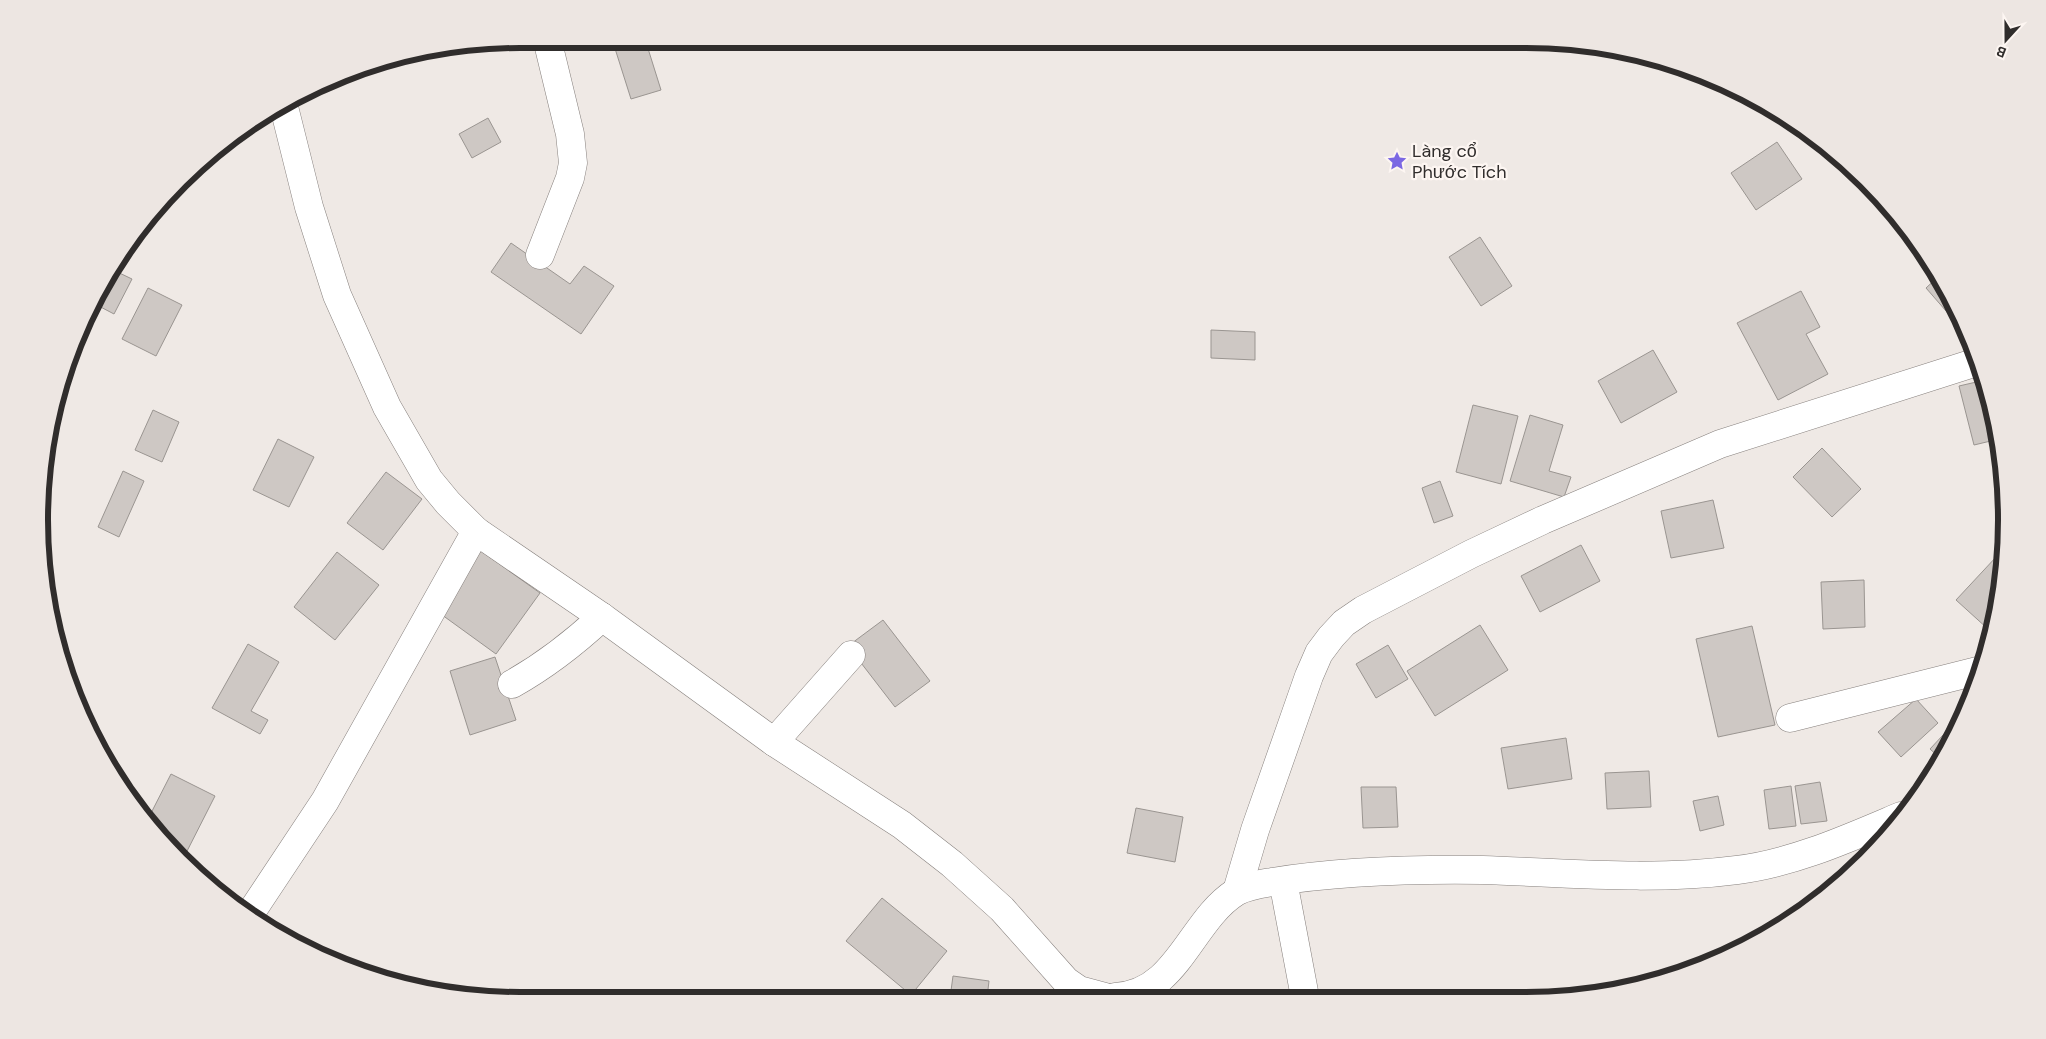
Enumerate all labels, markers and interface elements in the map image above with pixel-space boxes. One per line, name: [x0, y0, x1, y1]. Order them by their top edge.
north arrow: [1981, 15, 2031, 65]
text: B: [1994, 42, 2009, 62]
place label: Làng cổ Phước Tích: [1412, 139, 1507, 184]
place icon: Làng cổ Phước Tích: [1386, 150, 1408, 172]

